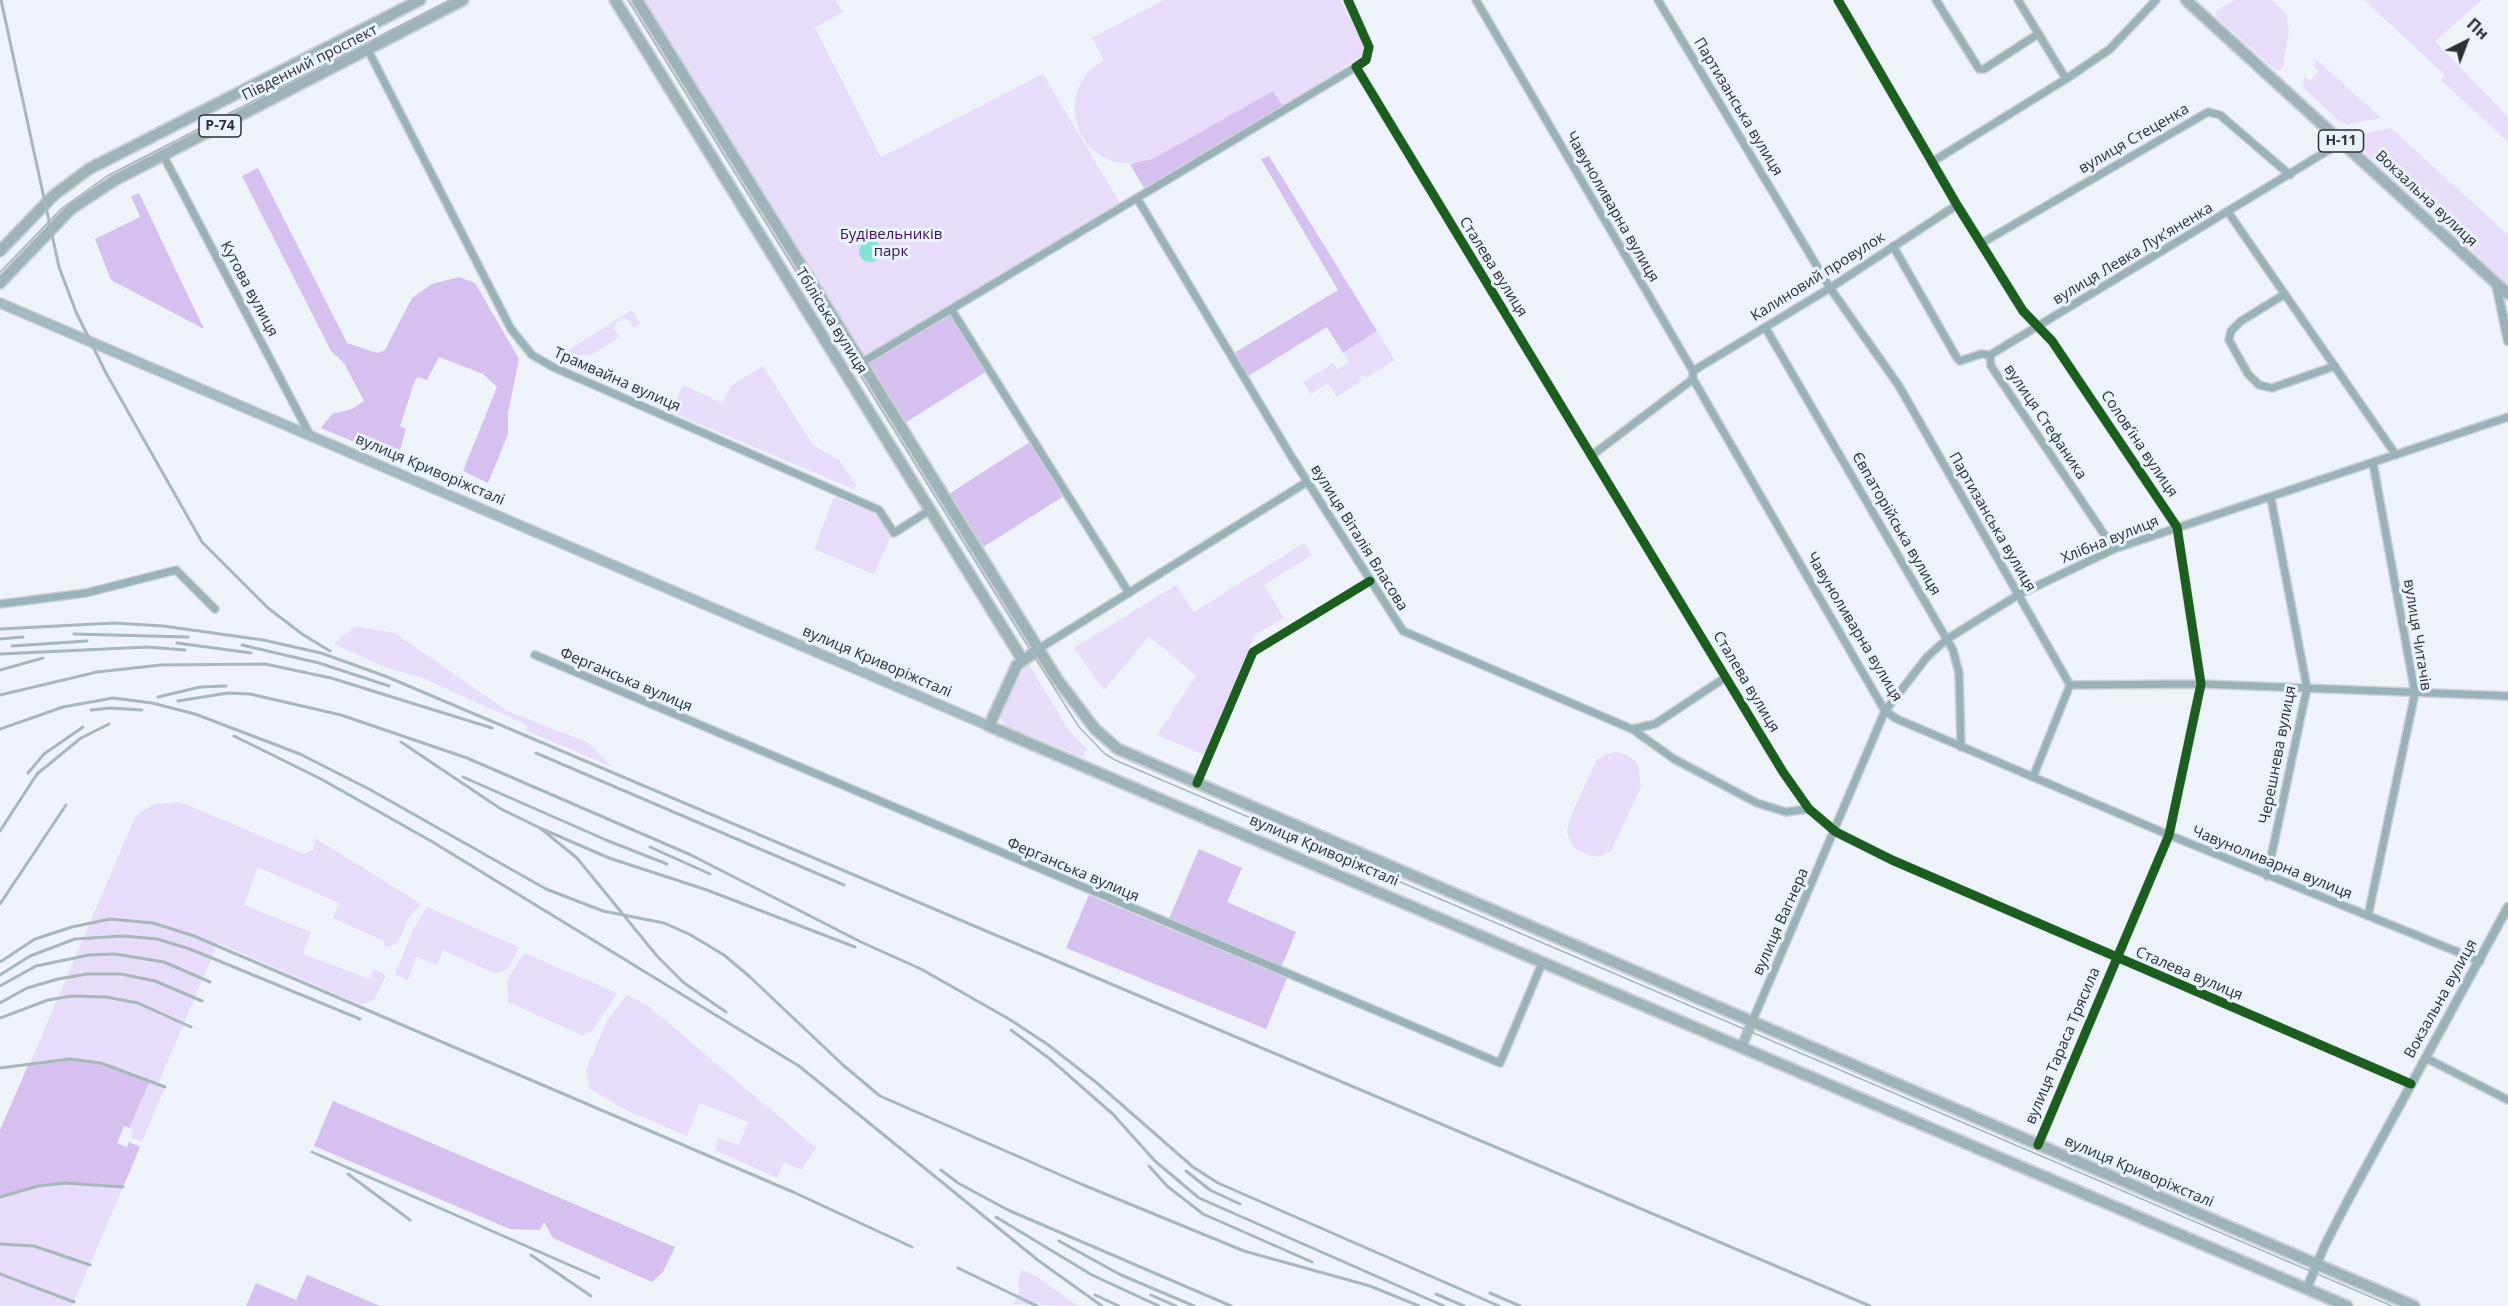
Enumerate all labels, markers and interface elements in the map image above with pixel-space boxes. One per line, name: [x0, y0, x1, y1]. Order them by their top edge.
north arrow: [2436, 12, 2496, 72]
text: Пн: [2462, 13, 2494, 44]
street label: Південний проспект: [239, 21, 381, 105]
street label: Партизанська вулиця: [1690, 35, 1786, 179]
street label: вулиця Стеценка: [2076, 100, 2192, 178]
road number: Р-74: [199, 115, 241, 137]
street label: Чавуноливарна вулиця: [1561, 128, 1663, 286]
road number: Н-11: [2318, 130, 2364, 152]
street label: Вокзальна вулиця: [2371, 147, 2481, 251]
street label: вулиця Левка Лукʼяненка: [2050, 199, 2216, 309]
street label: Сталева вулиця: [1455, 214, 1531, 320]
park label: Будівельників парк: [840, 226, 942, 261]
street label: Калиновий провулок: [1748, 228, 1888, 326]
street label: Кутова вулиця: [216, 238, 282, 340]
street label: Тбіліська вулиця: [791, 265, 871, 377]
street label: Трамвайна вулиця: [551, 344, 683, 416]
street label: вулиця Стефаника: [2000, 361, 2090, 483]
street label: Соловʼїна вулиця: [2097, 387, 2181, 501]
street label: вулиця Криворіжсталі: [353, 430, 507, 510]
street label: Євпаторійська вулиця: [1848, 449, 1944, 599]
street label: Партизанська вулиця: [1945, 449, 2039, 595]
street label: вулиця Віталія Власова: [1307, 462, 1411, 614]
street label: Хлібна вулиця: [2059, 512, 2161, 568]
street label: Чавуноливарна вулиця: [1802, 549, 1906, 705]
street label: вулиця Читачів: [2399, 578, 2435, 692]
street label: вулиця Криворіжсталі: [800, 622, 954, 702]
street label: Сталева вулиця: [1709, 628, 1783, 736]
street label: Ферганська вулиця: [557, 644, 695, 716]
street label: Черешнева вулиця: [2256, 684, 2300, 826]
street label: вулиця Криворіжсталі: [1247, 811, 1401, 891]
street label: Чавуноливарна вулиця: [2189, 823, 2355, 903]
street label: Ферганська вулиця: [1004, 834, 1142, 906]
street label: вулиця Вагнера: [1749, 865, 1813, 979]
street label: Вокзальна вулиця: [2401, 936, 2481, 1062]
street label: Сталева вулиця: [2133, 943, 2245, 1005]
street label: вулиця Тараса Трясила: [2022, 965, 2104, 1127]
street label: вулиця Криворіжсталі: [2062, 1132, 2216, 1212]

